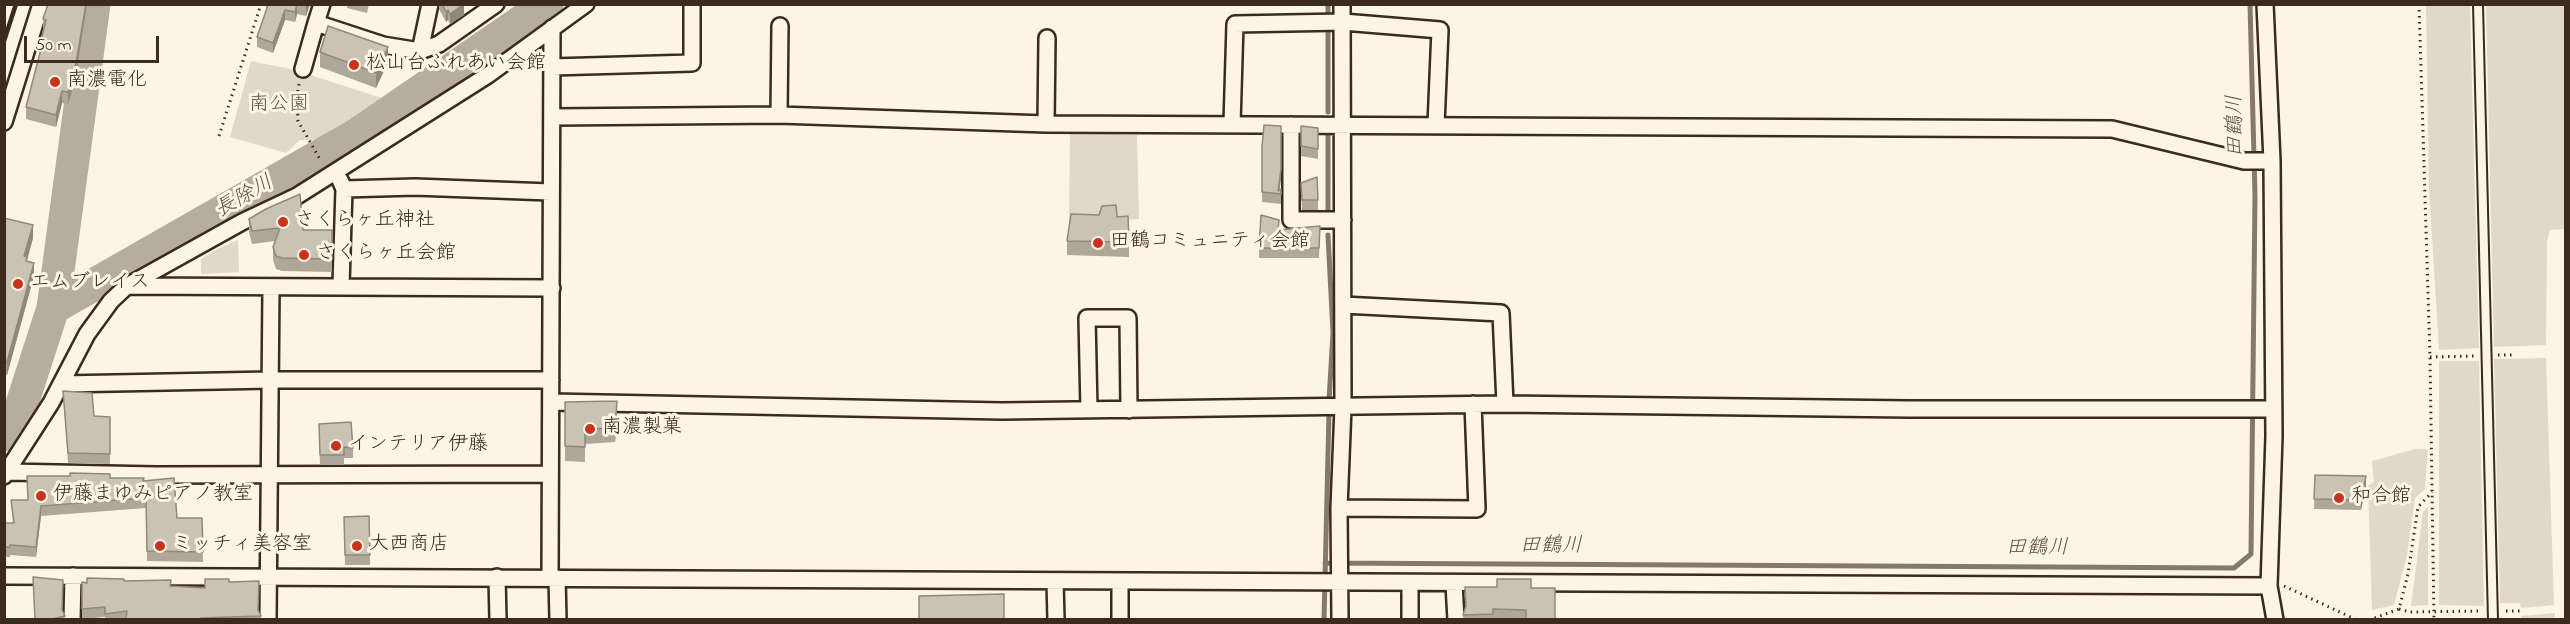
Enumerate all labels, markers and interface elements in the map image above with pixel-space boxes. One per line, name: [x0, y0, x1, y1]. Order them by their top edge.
scale bar: [27, 24, 162, 62]
text: 50 m: [35, 33, 72, 59]
place label: 松山台ふれあい会館: [366, 53, 546, 77]
marker: 松山台ふれあい会館: [347, 58, 361, 72]
place label: 南濃電化: [67, 70, 147, 94]
marker: 南濃電化: [48, 75, 62, 89]
park label: 南公園: [249, 94, 309, 118]
water label: 田鶴川: [2224, 94, 2250, 158]
water label: 長除川: [211, 171, 279, 225]
place label: さくらヶ丘神社: [295, 210, 435, 234]
marker: さくらヶ丘神社: [276, 215, 290, 229]
place label: 田鶴コミュニティ会館: [1110, 231, 1310, 255]
marker: 田鶴コミュニティ会館: [1091, 236, 1105, 250]
place label: さくらヶ丘会館: [316, 243, 456, 267]
marker: さくらヶ丘会館: [297, 248, 311, 262]
place label: エムブレイス: [30, 272, 150, 296]
marker: エムブレイス: [11, 277, 25, 291]
place label: 南濃製菓: [602, 417, 682, 441]
marker: 南濃製菓: [583, 422, 597, 436]
place label: インテリア伊藤: [348, 434, 488, 458]
marker: インテリア伊藤: [329, 439, 343, 453]
place label: 伊藤まゆみピアノ教室: [53, 484, 253, 508]
place label: 和合館: [2351, 486, 2411, 510]
marker: 伊藤まゆみピアノ教室: [34, 489, 48, 503]
marker: 和合館: [2332, 491, 2346, 505]
place label: ミッチィ美容室: [172, 534, 312, 558]
place label: 大西商店: [369, 534, 449, 558]
water label: 田鶴川: [1520, 535, 1582, 561]
water label: 田鶴川: [2006, 537, 2068, 563]
marker: ミッチィ美容室: [153, 539, 167, 553]
marker: 大西商店: [350, 539, 364, 553]

